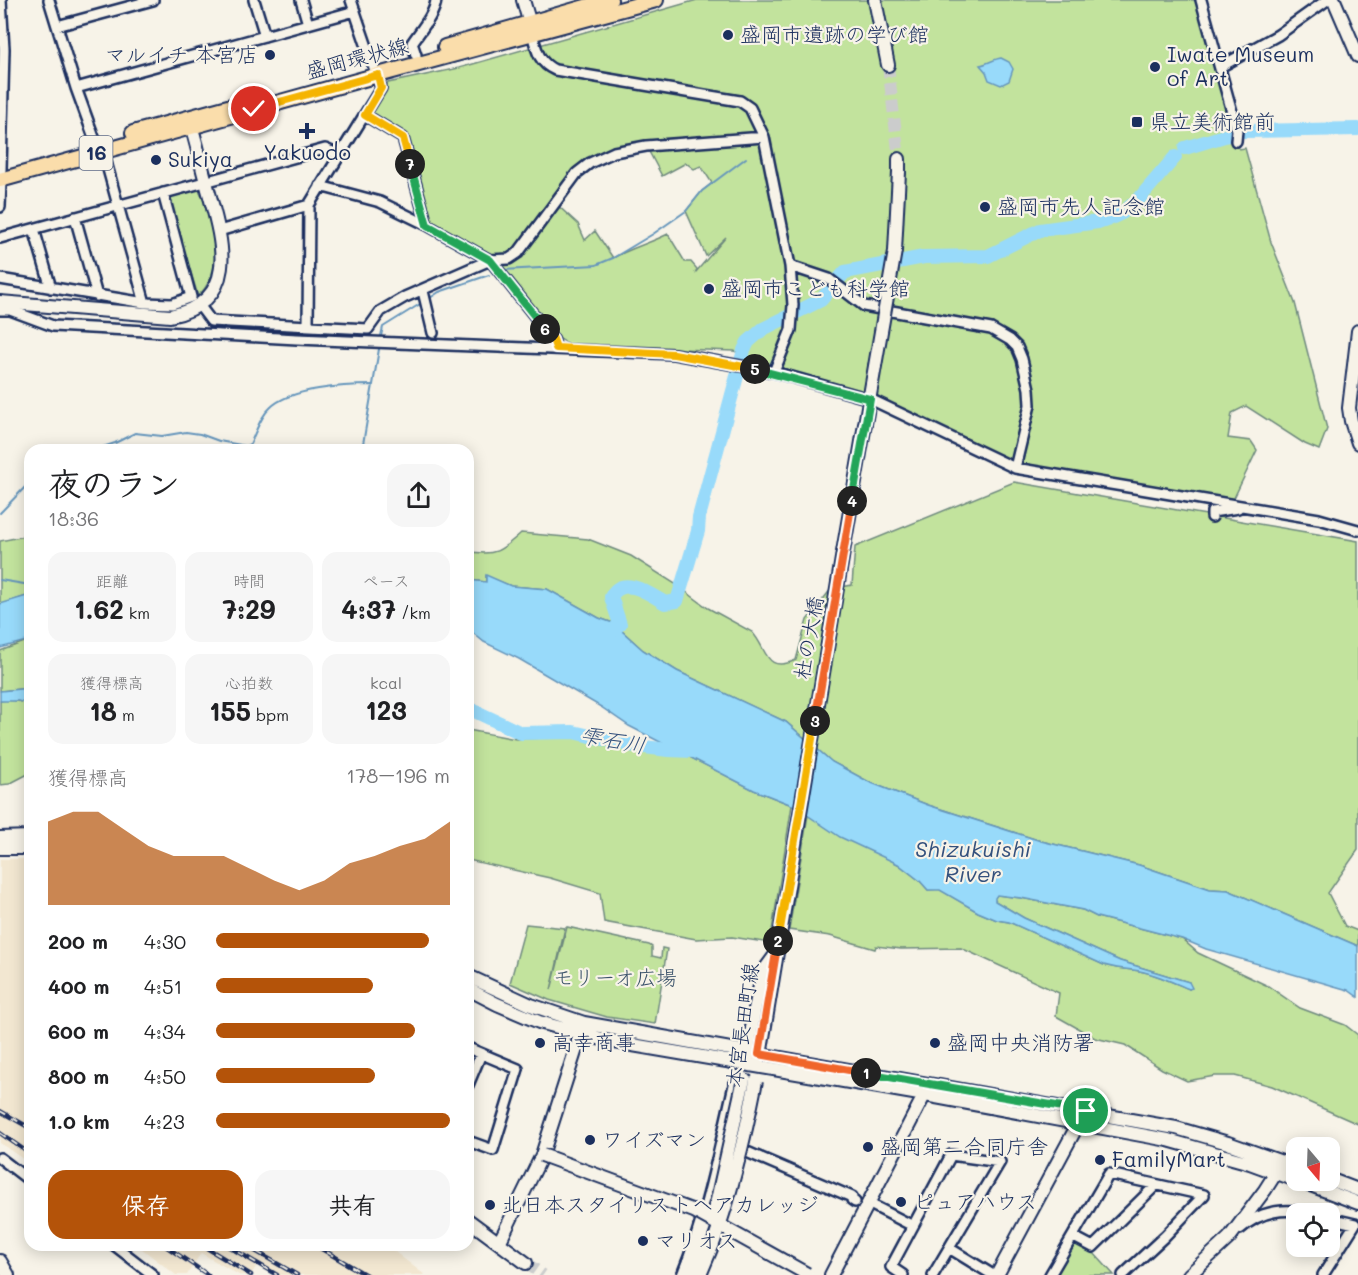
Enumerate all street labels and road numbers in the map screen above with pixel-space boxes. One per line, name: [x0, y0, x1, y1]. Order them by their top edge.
street label: 盛岡環状線: [302, 31, 411, 84]
road number: 16: [80, 136, 112, 170]
street label: 杜の大橋: [787, 594, 828, 681]
street label: 本宮長田町線: [719, 961, 764, 1089]

